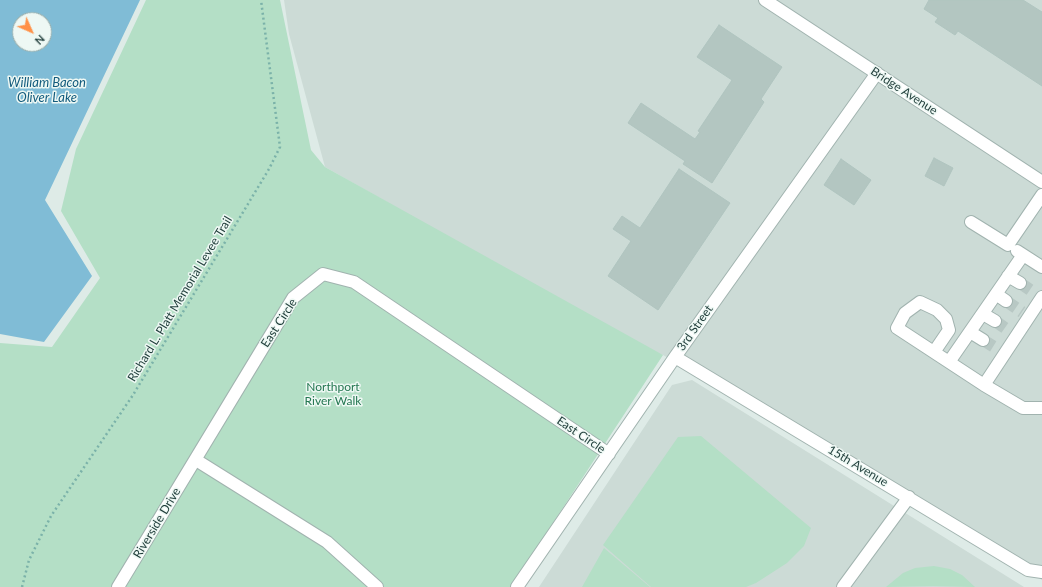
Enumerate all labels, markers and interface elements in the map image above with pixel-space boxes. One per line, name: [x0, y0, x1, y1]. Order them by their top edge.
north arrow: [12, 12, 52, 52]
text: N: [33, 33, 48, 48]
street label: Bridge Avenue: [868, 64, 940, 118]
water label: William Bacon Oliver Lake: [8, 75, 86, 106]
street label: Richard L. Platt Memorial Levee Trail: [125, 214, 235, 384]
street label: East Circle: [258, 296, 300, 350]
street label: 3rd Street: [674, 302, 716, 354]
park label: Northport River Walk: [305, 380, 361, 408]
street label: East Circle: [554, 414, 608, 456]
street label: 15th Avenue: [825, 442, 891, 490]
street label: Riverside Drive: [130, 485, 184, 561]

